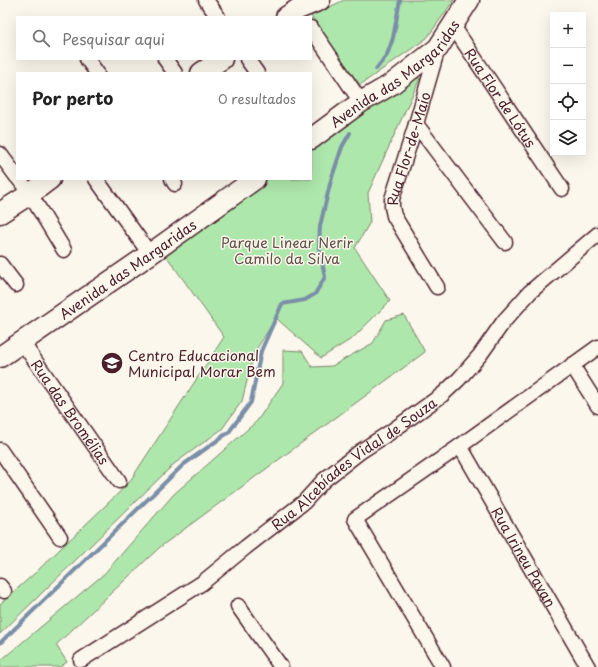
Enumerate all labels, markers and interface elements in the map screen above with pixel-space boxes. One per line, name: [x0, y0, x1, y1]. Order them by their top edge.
map controls: [550, 12, 586, 156]
button: +: [550, 12, 586, 48]
search box: [16, 16, 312, 60]
street label: Avenida das Margaridas: [325, 16, 464, 132]
icon: search: [30, 27, 52, 49]
text: Pesquisar aqui: [62, 27, 165, 50]
street label: Rua Flor de Lótus: [460, 44, 542, 151]
button: −: [550, 48, 586, 84]
button: locate: [550, 84, 586, 120]
text: Por perto: [32, 85, 113, 111]
text: 0 resultados: [218, 89, 296, 108]
street label: Rua Flor-de-Maio: [382, 89, 435, 205]
button: layers: [550, 120, 586, 156]
street label: Avenida das Margaridas: [55, 214, 200, 324]
park label: Parque Linear Nerir Camilo da Silva: [221, 232, 354, 269]
place label: Centro Educacional Municipal Morar Bem: [128, 345, 276, 382]
school or university icon: Centro Educacional Municipal Morar Bem: [99, 350, 125, 376]
street label: Rua das Bromélias: [26, 355, 115, 469]
street label: Rua Alcebíades Vidal de Souza: [266, 392, 441, 535]
street label: Rua Irineu Pavan: [487, 503, 561, 611]

